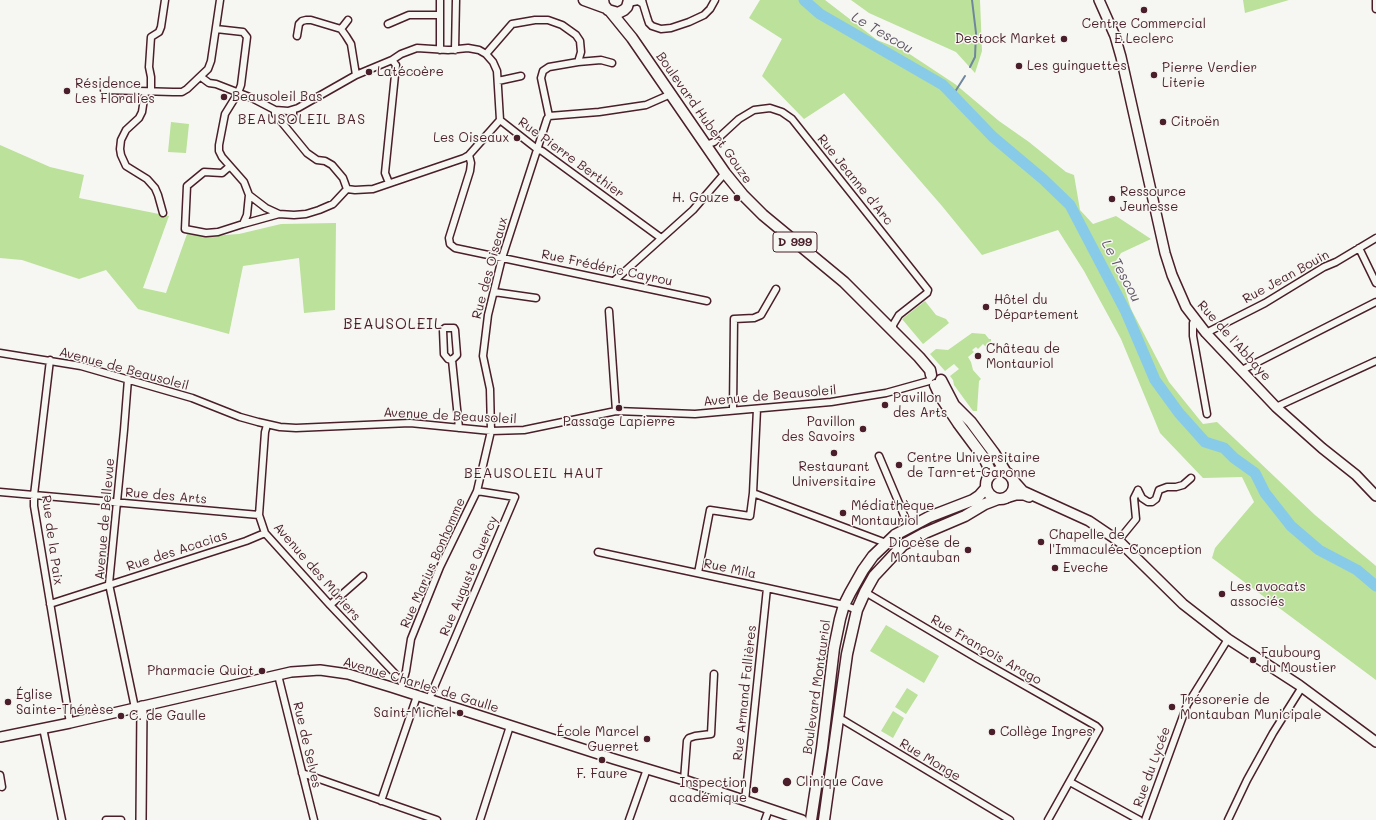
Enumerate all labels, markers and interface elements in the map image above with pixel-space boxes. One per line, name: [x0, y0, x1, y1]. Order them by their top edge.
marker: Centre Commercial E.Leclerc: [1139, 5, 1149, 15]
water label: Le Tescou: [848, 9, 916, 57]
place label: Centre Commercial E.Leclerc: [1082, 16, 1206, 47]
place label: Destock Market: [955, 31, 1056, 47]
marker: Destock Market: [1059, 34, 1069, 44]
street label: Boulevard Hubert Gouze: [653, 49, 755, 187]
place label: Les guinguettes: [1027, 58, 1127, 74]
place label: Pierre Verdier Literie: [1162, 60, 1257, 91]
marker: Les guinguettes: [1014, 61, 1024, 71]
place label: Latécoère: [377, 64, 444, 80]
marker: Latécoère: [364, 67, 374, 77]
marker: Pierre Verdier Literie: [1149, 70, 1159, 80]
place label: Résidence Les Floralies: [75, 76, 155, 107]
marker: Résidence Les Floralies: [62, 86, 72, 96]
place label: Beausoleil Bas: [232, 89, 323, 105]
marker: Beausoleil Bas: [219, 92, 229, 102]
district label: BEAUSOLEIL BAS: [238, 112, 366, 128]
street label: Rue Pierre Berthier: [515, 114, 627, 202]
place label: Citroën: [1171, 114, 1219, 130]
marker: Citroën: [1158, 117, 1168, 127]
place label: Les Oiseaux: [433, 130, 509, 146]
street label: Rue Jeanne d'Arc: [814, 132, 896, 228]
marker: Les Oiseaux: [512, 133, 522, 143]
place label: Ressource Jeunesse: [1120, 184, 1186, 215]
place label: H. Gouze: [672, 190, 729, 206]
marker: H. Gouze: [732, 193, 742, 203]
marker: Ressource Jeunesse: [1107, 194, 1117, 204]
street label: Rue des Oiseaux: [469, 215, 511, 321]
road number: D 999: [773, 232, 817, 252]
water label: Le Tescou: [1098, 237, 1144, 305]
street label: Rue Frédéric Cayrou: [540, 246, 674, 290]
street label: Rue Jean Bouin: [1240, 247, 1332, 307]
place label: Hôtel du Département: [994, 292, 1079, 323]
street label: Rue de l'Abbaye: [1194, 298, 1274, 384]
marker: Hôtel du Département: [981, 302, 991, 312]
district label: BEAUSOLEIL: [343, 315, 443, 333]
place label: Château de Montauriol: [986, 341, 1060, 372]
street label: Avenue de Beausoleil: [58, 344, 190, 394]
marker: Château de Montauriol: [973, 351, 983, 361]
street label: Avenue de Beausoleil: [703, 382, 837, 410]
place label: Pavillon des Arts: [893, 390, 947, 421]
marker: Pavillon des Arts: [880, 400, 890, 410]
marker: Passage Lapierre: [614, 403, 624, 413]
street label: Avenue de Beausoleil: [383, 405, 517, 427]
place label: Passage Lapierre: [563, 414, 675, 430]
place label: Pavillon des Savoirs: [781, 414, 855, 445]
marker: Pavillon des Savoirs: [858, 424, 868, 434]
marker: Restaurant Universitaire: [829, 448, 839, 458]
place label: Centre Universitaire de Tarn-et-Garonne: [907, 450, 1040, 481]
street label: Avenue de Bellevue: [92, 457, 118, 581]
place label: Restaurant Universitaire: [792, 459, 876, 490]
marker: Centre Universitaire de Tarn-et-Garonne: [894, 460, 904, 470]
district label: BEAUSOLEIL HAUT: [464, 466, 604, 482]
street label: Rue des Arts: [124, 485, 208, 507]
street label: Rue de la Paix: [38, 494, 66, 586]
street label: Rue Marius Bonhomme: [397, 495, 469, 631]
place label: Médiathèque Montauriol: [851, 498, 934, 529]
marker: Médiathèque Montauriol: [838, 508, 848, 518]
street label: Rue Auguste Quercy: [437, 514, 501, 638]
street label: Avenue des Mûriers: [270, 520, 364, 624]
street label: Rue des Acacias: [125, 527, 229, 575]
place label: Chapelle de l'Immaculée-Conception: [1049, 527, 1202, 558]
place label: Diocèse de Montauban: [889, 535, 960, 566]
marker: Chapelle de l'Immaculée-Conception: [1036, 537, 1046, 547]
marker: Diocèse de Montauban: [963, 545, 973, 555]
street label: Rue Mila: [702, 556, 758, 582]
place label: Eveche: [1063, 560, 1108, 576]
marker: Eveche: [1050, 563, 1060, 573]
place label: Les avocats associés: [1230, 579, 1306, 610]
marker: Les avocats associés: [1217, 589, 1227, 599]
street label: Rue François Arago: [928, 612, 1044, 688]
street label: Boulevard Montauriol: [800, 619, 834, 755]
street label: Rue Armand Fallières: [730, 625, 760, 761]
place label: Faubourg du Moustier: [1261, 645, 1336, 676]
street label: Avenue Charles de Gaulle: [341, 654, 501, 716]
marker: Faubourg du Moustier: [1248, 655, 1258, 665]
place label: Pharmacie Quiot: [147, 663, 254, 679]
marker: Pharmacie Quiot: [257, 666, 267, 676]
place label: Église Sainte-Thérèse: [16, 687, 114, 718]
place label: Trésorerie de Montauban Municipale: [1180, 692, 1322, 723]
marker: Église Sainte-Thérèse: [3, 697, 13, 707]
street label: Rue de Selves: [290, 700, 324, 790]
marker: Trésorerie de Montauban Municipale: [1167, 702, 1177, 712]
place label: Saint-Michel: [374, 705, 452, 721]
place label: C. de Gaulle: [129, 708, 206, 724]
marker: Saint-Michel: [455, 708, 465, 718]
marker: C. de Gaulle: [116, 711, 126, 721]
place label: École Marcel Guerret: [557, 724, 639, 755]
place label: Collège Ingres: [1000, 724, 1093, 740]
street label: Rue du Lycée: [1130, 725, 1174, 809]
marker: Collège Ingres: [987, 727, 997, 737]
marker: École Marcel Guerret: [642, 734, 652, 744]
street label: Rue Monge: [897, 736, 963, 784]
marker: F. Faure: [597, 755, 607, 765]
place label: F. Faure: [576, 766, 628, 782]
place label: Clinique Cave: [796, 774, 884, 790]
place label: Inspection académique: [669, 775, 747, 806]
marker: Clinique Cave: [781, 776, 793, 788]
marker: Inspection académique: [750, 785, 760, 795]

